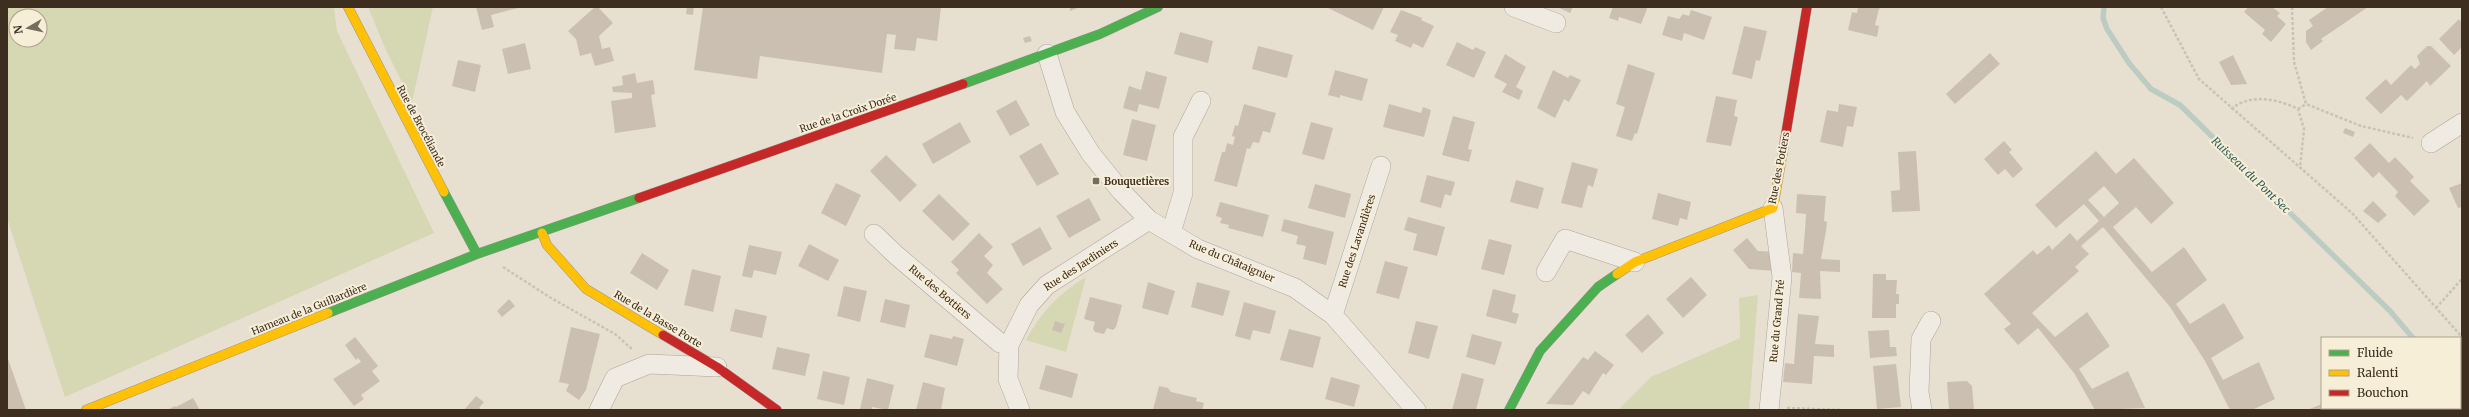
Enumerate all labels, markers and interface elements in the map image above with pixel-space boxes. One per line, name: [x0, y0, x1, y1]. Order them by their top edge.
north arrow: [8, 8, 48, 48]
text: N: [10, 24, 26, 35]
street label: Rue de Brocéliande: [394, 83, 448, 169]
street label: Rue de la Croix Dorée: [798, 90, 898, 136]
street label: Rue des Potiers: [1766, 131, 1792, 205]
water label: Ruisseau du Pont Sec: [2209, 134, 2293, 216]
place label: Bouquetières: [1104, 175, 1169, 188]
marker: Bouquetières: [1091, 176, 1101, 186]
street label: Rue des Lavandières: [1336, 192, 1378, 289]
street label: Rue des Jardiniers: [1041, 236, 1121, 294]
street label: Rue du Châtaignier: [1187, 237, 1277, 285]
street label: Rue des Bottiers: [906, 262, 974, 322]
street label: Rue du Grand Pré: [1767, 279, 1787, 363]
street label: Hameau de la Guillardière: [249, 280, 369, 338]
street label: Rue de la Basse Porte: [612, 288, 704, 350]
legend: [2321, 337, 2461, 409]
text: Fluide: [2357, 345, 2393, 360]
text: Ralenti: [2357, 365, 2398, 380]
text: Bouchon: [2357, 385, 2409, 400]

